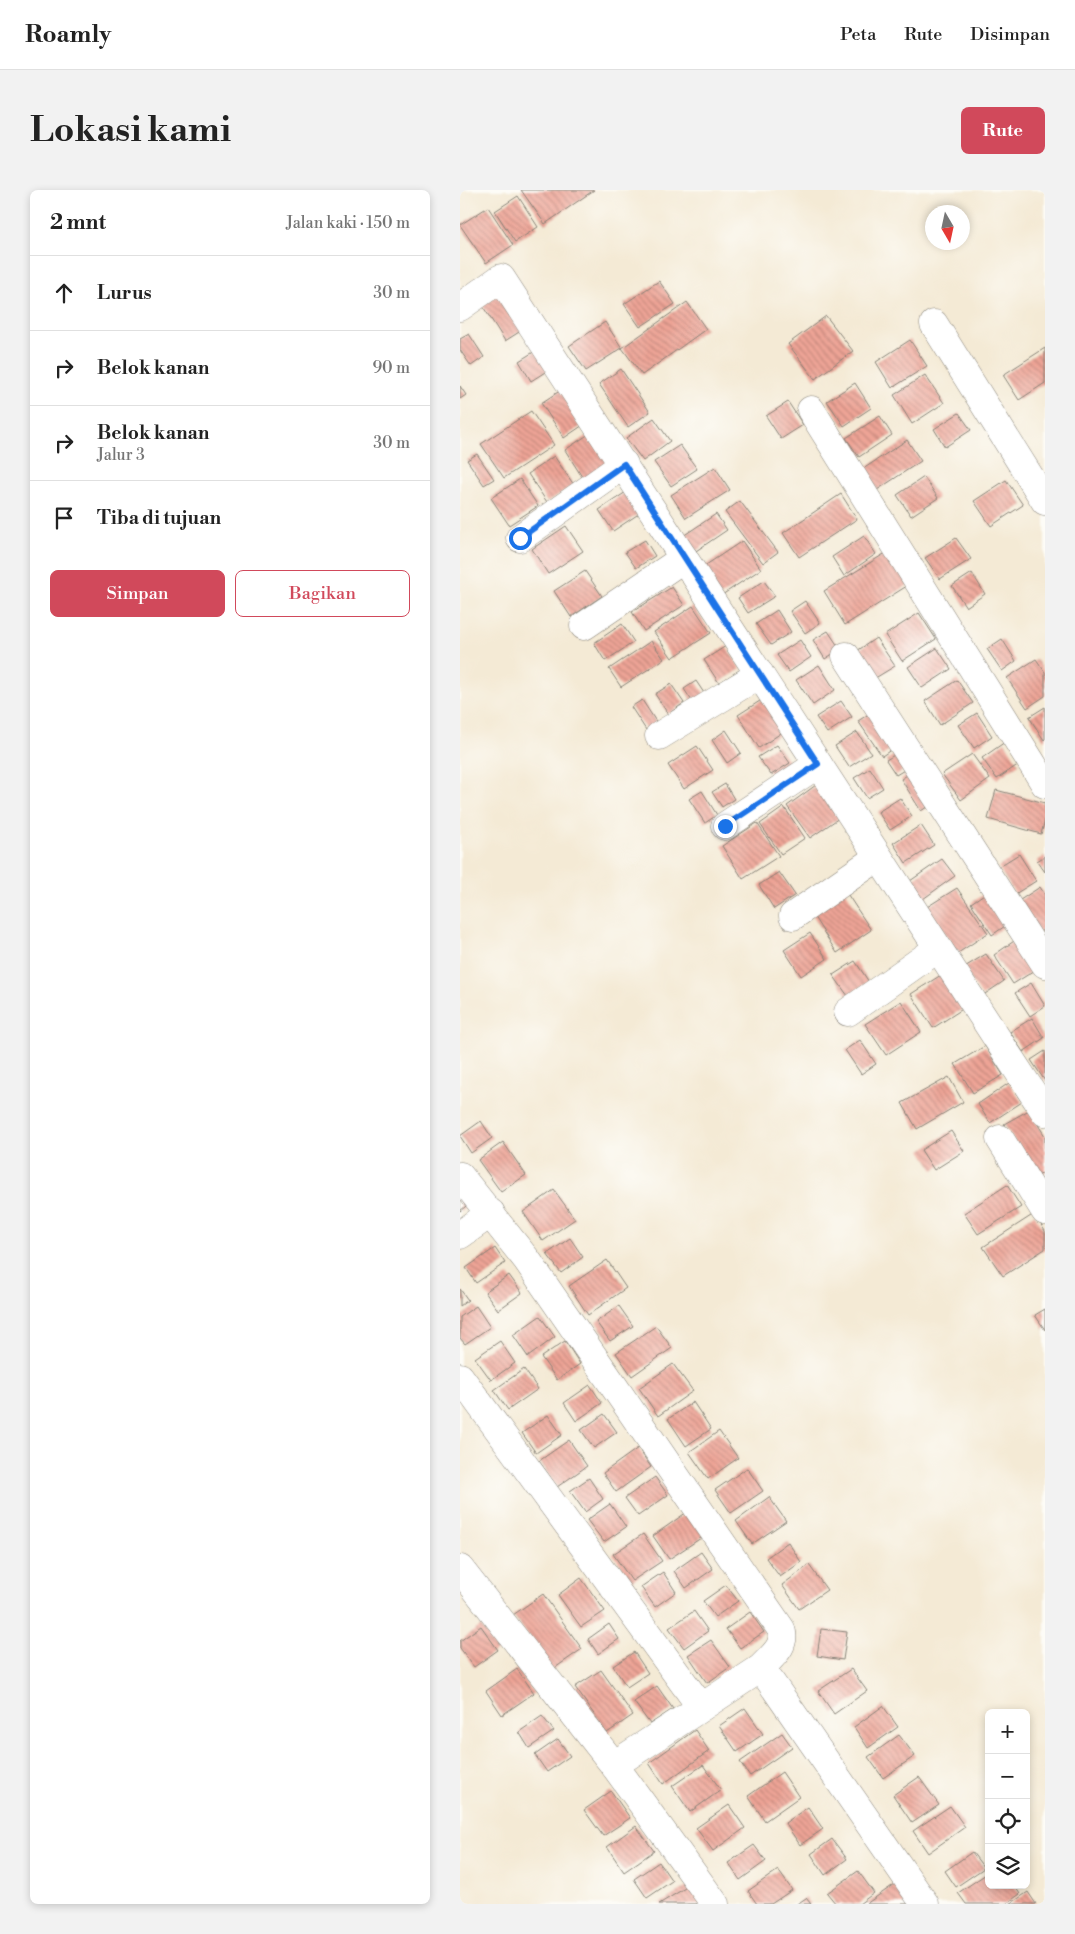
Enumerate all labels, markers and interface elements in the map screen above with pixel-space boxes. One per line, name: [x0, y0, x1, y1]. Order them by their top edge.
text: Roamly: [25, 20, 111, 50]
text: Peta: [840, 23, 876, 46]
text: Rute: [904, 23, 942, 46]
text: Disimpan: [970, 23, 1050, 46]
button: Rute: [961, 107, 1045, 154]
text: Lokasi kami: [30, 109, 231, 152]
north arrow: [925, 205, 970, 250]
text: 2 mnt: [50, 210, 106, 236]
text: Jalan kaki · 150 m: [286, 213, 410, 233]
icon: ahead: [50, 279, 78, 307]
text: Lurus: [97, 281, 152, 305]
text: 30 m: [373, 283, 410, 303]
icon: right: [50, 354, 78, 382]
text: Belok kanan: [97, 356, 210, 380]
text: 90 m: [372, 358, 410, 378]
text: Belok kanan: [97, 421, 210, 445]
icon: right: [50, 429, 78, 457]
text: 30 m: [373, 433, 410, 453]
text: Jalur 3: [97, 445, 145, 465]
icon: arrive: [50, 504, 78, 532]
text: Tiba di tujuan: [97, 506, 221, 530]
route start: [509, 527, 532, 550]
button: Simpan: [50, 570, 225, 617]
button: Bagikan: [235, 570, 410, 617]
route end: [714, 815, 737, 838]
map controls: [985, 1709, 1030, 1889]
button: +: [985, 1709, 1030, 1754]
button: −: [985, 1754, 1030, 1799]
button: locate: [985, 1799, 1030, 1844]
button: layers: [985, 1844, 1030, 1889]

